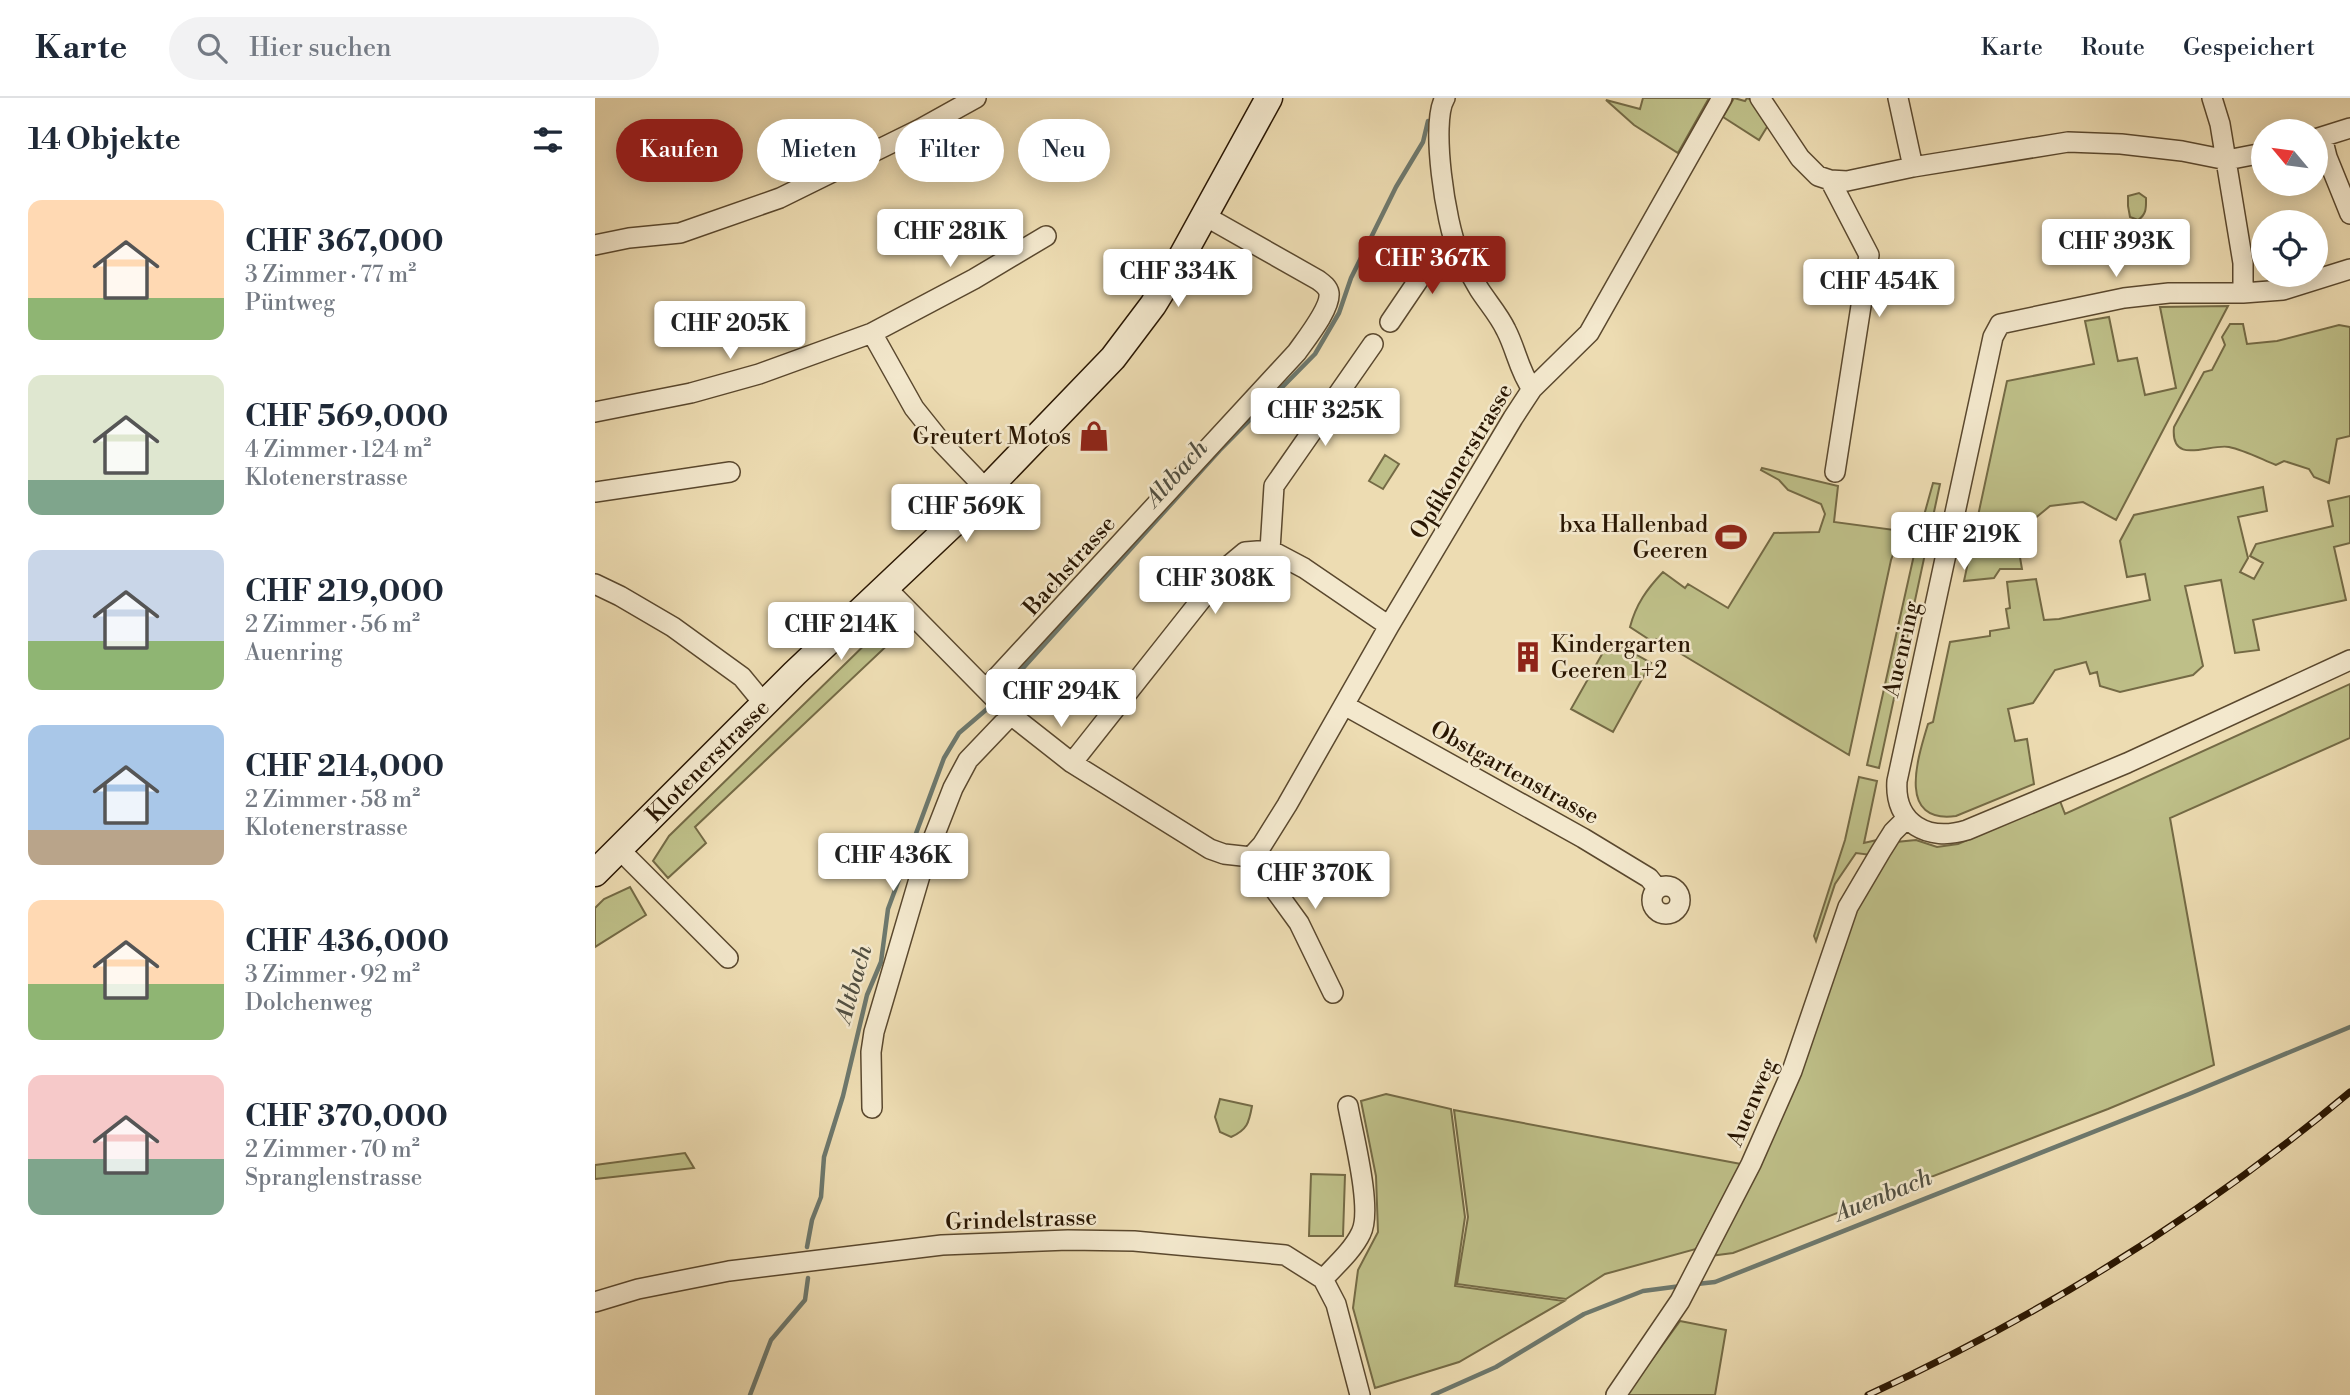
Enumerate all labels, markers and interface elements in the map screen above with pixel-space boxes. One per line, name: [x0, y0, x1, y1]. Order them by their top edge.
search box: [169, 17, 659, 80]
text: Karte: [35, 28, 127, 69]
icon: search: [193, 29, 231, 67]
text: Hier suchen: [249, 32, 392, 64]
text: Karte: [1981, 33, 2043, 63]
text: Route: [2081, 33, 2145, 63]
text: Gespeichert: [2183, 33, 2315, 63]
chip: Kaufen: [616, 119, 743, 182]
chip: Mieten: [757, 119, 881, 182]
chip: Filter: [895, 119, 1004, 182]
chip: Neu: [1018, 119, 1110, 182]
north arrow: [2251, 119, 2327, 196]
map controls: [2251, 119, 2328, 287]
text: 14 Objekte: [28, 121, 181, 159]
icon: filters: [529, 121, 567, 159]
pin: CHF 281K: [878, 209, 1022, 269]
button: locate: [2251, 210, 2328, 287]
text: CHF 281K: [893, 218, 1007, 246]
pin: CHF 393K: [2044, 220, 2188, 279]
text: CHF 367,000: [245, 223, 444, 261]
icon: home: [84, 228, 168, 312]
text: CHF 393K: [2058, 228, 2174, 256]
pin: CHF 367K: [1360, 236, 1504, 296]
text: CHF 367K: [1375, 245, 1489, 273]
pin: CHF 334K: [1106, 250, 1250, 309]
text: CHF 334K: [1119, 258, 1237, 286]
pin: CHF 454K: [1807, 260, 1951, 319]
text: 3 Zimmer · 77 m²: [245, 261, 416, 289]
text: CHF 454K: [1819, 268, 1939, 296]
text: Püntweg: [245, 289, 335, 317]
pin: CHF 205K: [658, 302, 802, 361]
text: CHF 205K: [670, 310, 790, 338]
street label: Opfikonerstrasse: [1404, 379, 1519, 544]
pin: CHF 325K: [1253, 388, 1397, 448]
text: CHF 325K: [1267, 397, 1383, 425]
text: CHF 569,000: [245, 398, 448, 436]
icon: home: [84, 403, 168, 487]
shop icon: Greutert Motos: [1077, 419, 1111, 453]
place label: Greutert Motos: [913, 423, 1071, 451]
water label: Altbach: [1137, 434, 1215, 516]
text: 4 Zimmer · 124 m²: [245, 436, 431, 464]
text: Klotenerstrasse: [245, 464, 408, 492]
pin: CHF 569K: [894, 484, 1038, 544]
text: CHF 569K: [907, 493, 1025, 521]
street label: Bachstrasse: [1017, 510, 1122, 622]
place label: bxa Hallenbad Geeren: [1560, 511, 1708, 565]
pin: CHF 219K: [1892, 512, 2036, 572]
sports icon: bxa Hallenbad Geeren: [1714, 520, 1748, 554]
text: CHF 219K: [1907, 521, 2021, 549]
pin: CHF 308K: [1143, 556, 1287, 616]
text: CHF 308K: [1155, 565, 1275, 593]
text: CHF 219,000: [245, 573, 444, 611]
icon: home: [84, 578, 168, 662]
street label: Auenring: [1877, 598, 1927, 701]
pin: CHF 214K: [769, 602, 913, 662]
text: 2 Zimmer · 56 m²: [245, 611, 420, 639]
text: CHF 214K: [784, 611, 898, 639]
place label: Kindergarten Geeren 1+2: [1551, 631, 1691, 685]
text: Auenring: [245, 639, 343, 667]
building icon: Kindergarten Geeren 1+2: [1511, 640, 1545, 674]
pin: CHF 294K: [989, 670, 1133, 729]
text: CHF 294K: [1002, 678, 1120, 706]
street label: Klotenerstrasse: [641, 694, 776, 829]
street label: Obstgartenstrasse: [1425, 715, 1604, 831]
text: CHF 214,000: [245, 748, 444, 786]
icon: home: [84, 753, 168, 837]
text: 2 Zimmer · 58 m²: [245, 786, 420, 814]
text: Klotenerstrasse: [245, 814, 408, 842]
pin: CHF 436K: [821, 834, 965, 893]
text: CHF 436K: [834, 842, 952, 870]
pin: CHF 370K: [1243, 852, 1387, 911]
text: CHF 370K: [1257, 860, 1373, 888]
text: CHF 436,000: [245, 923, 449, 961]
icon: home: [84, 928, 168, 1012]
water label: Altbach: [828, 941, 880, 1030]
text: 3 Zimmer · 92 m²: [245, 961, 420, 989]
text: Dolchenweg: [245, 989, 372, 1017]
street label: Auenweg: [1720, 1054, 1783, 1152]
text: CHF 370,000: [245, 1098, 448, 1136]
icon: home: [84, 1103, 168, 1187]
text: 2 Zimmer · 70 m²: [245, 1136, 420, 1164]
water label: Auenbach: [1828, 1163, 1937, 1230]
text: Spranglenstrasse: [245, 1164, 422, 1192]
street label: Grindelstrasse: [945, 1203, 1097, 1237]

